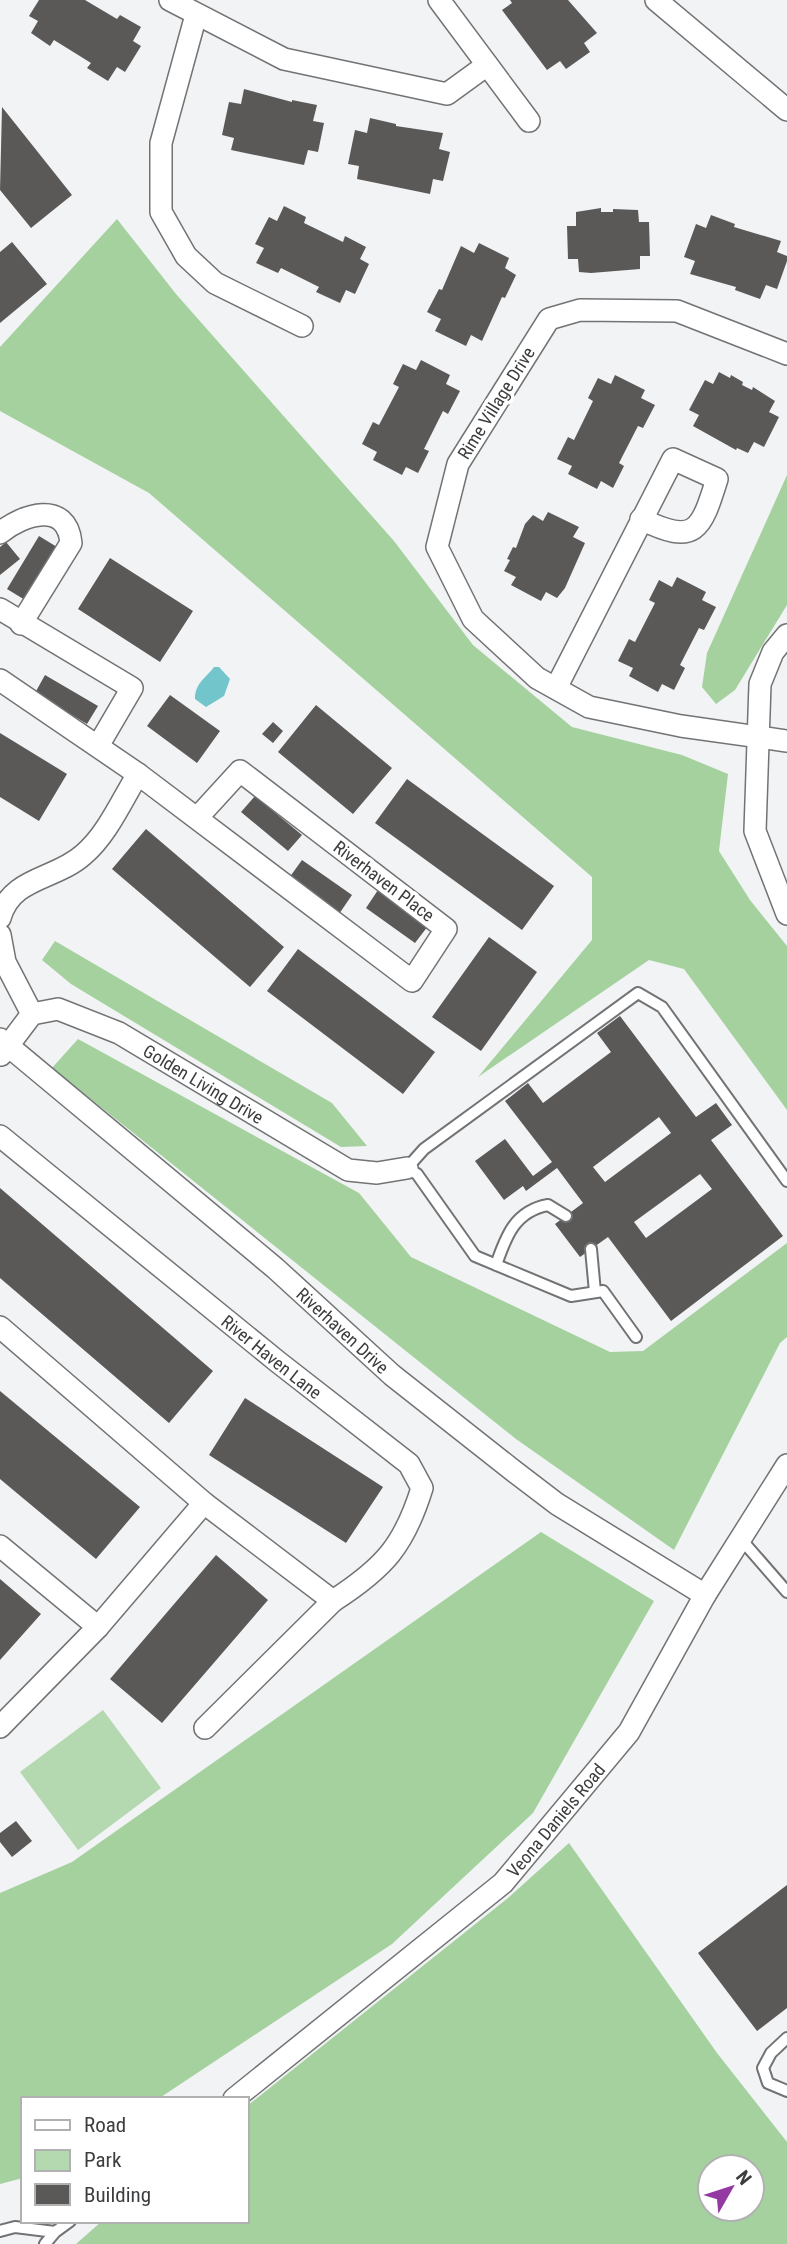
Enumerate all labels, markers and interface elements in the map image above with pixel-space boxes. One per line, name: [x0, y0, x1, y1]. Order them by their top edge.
street label: Rime Village Drive: [453, 343, 539, 463]
street label: Riverhaven Place: [329, 836, 439, 926]
street label: Golden Living Drive: [140, 1040, 267, 1128]
street label: Riverhaven Drive: [293, 1283, 393, 1377]
street label: River Haven Lane: [218, 1310, 326, 1403]
street label: Veona Daniels Road: [502, 1759, 609, 1881]
legend: [21, 2097, 248, 2223]
text: Road: [84, 2113, 126, 2137]
text: Park: [84, 2148, 122, 2172]
north arrow: [696, 2153, 766, 2223]
text: N: [731, 2166, 756, 2189]
text: Building: [84, 2183, 151, 2207]

